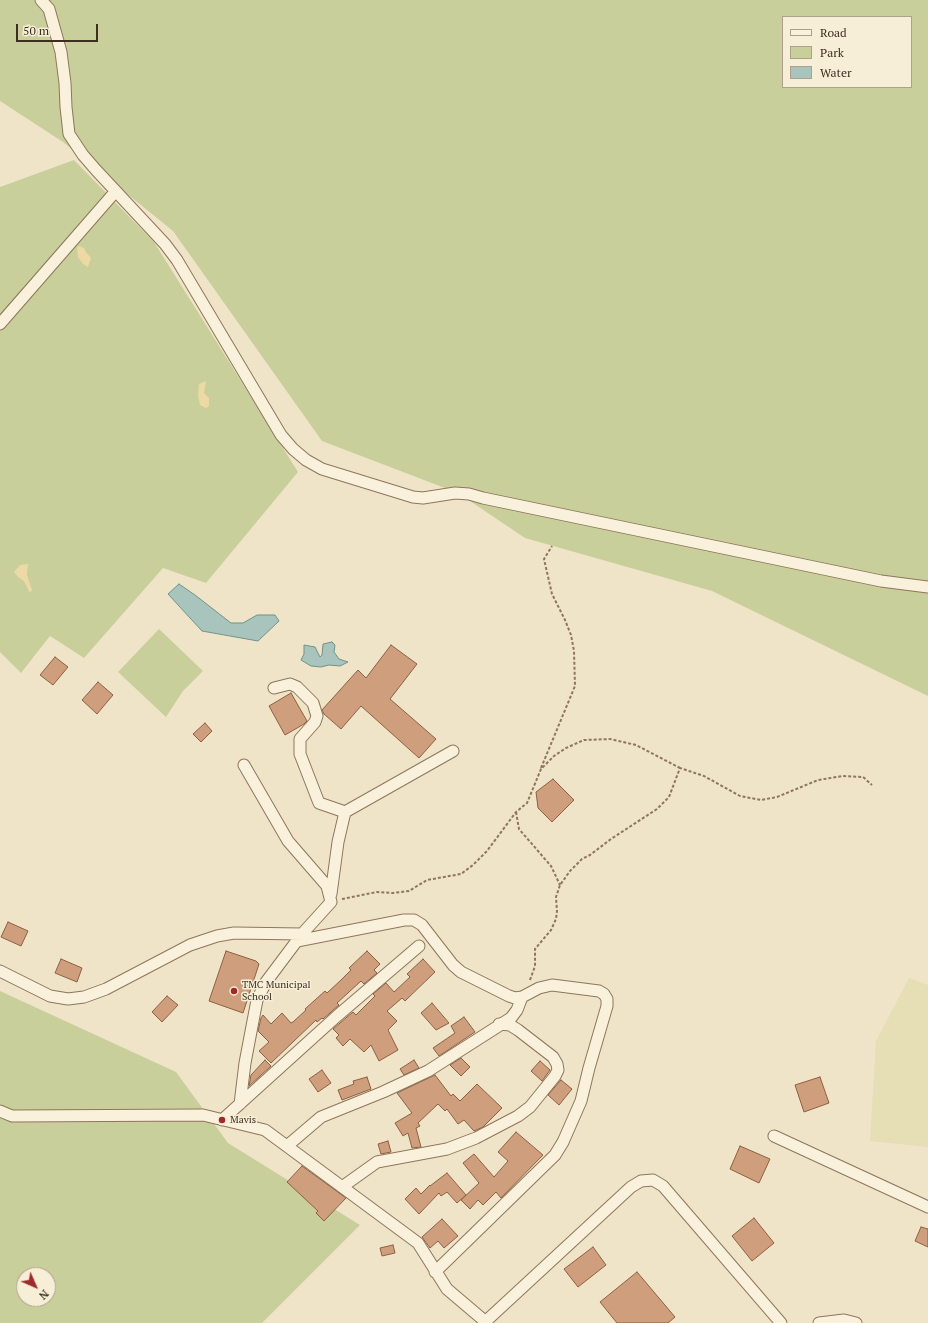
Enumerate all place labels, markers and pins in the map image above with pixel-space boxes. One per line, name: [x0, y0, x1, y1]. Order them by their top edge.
place label: TMC Municipal School: [242, 979, 310, 1002]
marker: TMC Municipal School: [229, 986, 239, 996]
place label: Mavis: [230, 1114, 256, 1126]
marker: Mavis: [217, 1115, 227, 1125]

